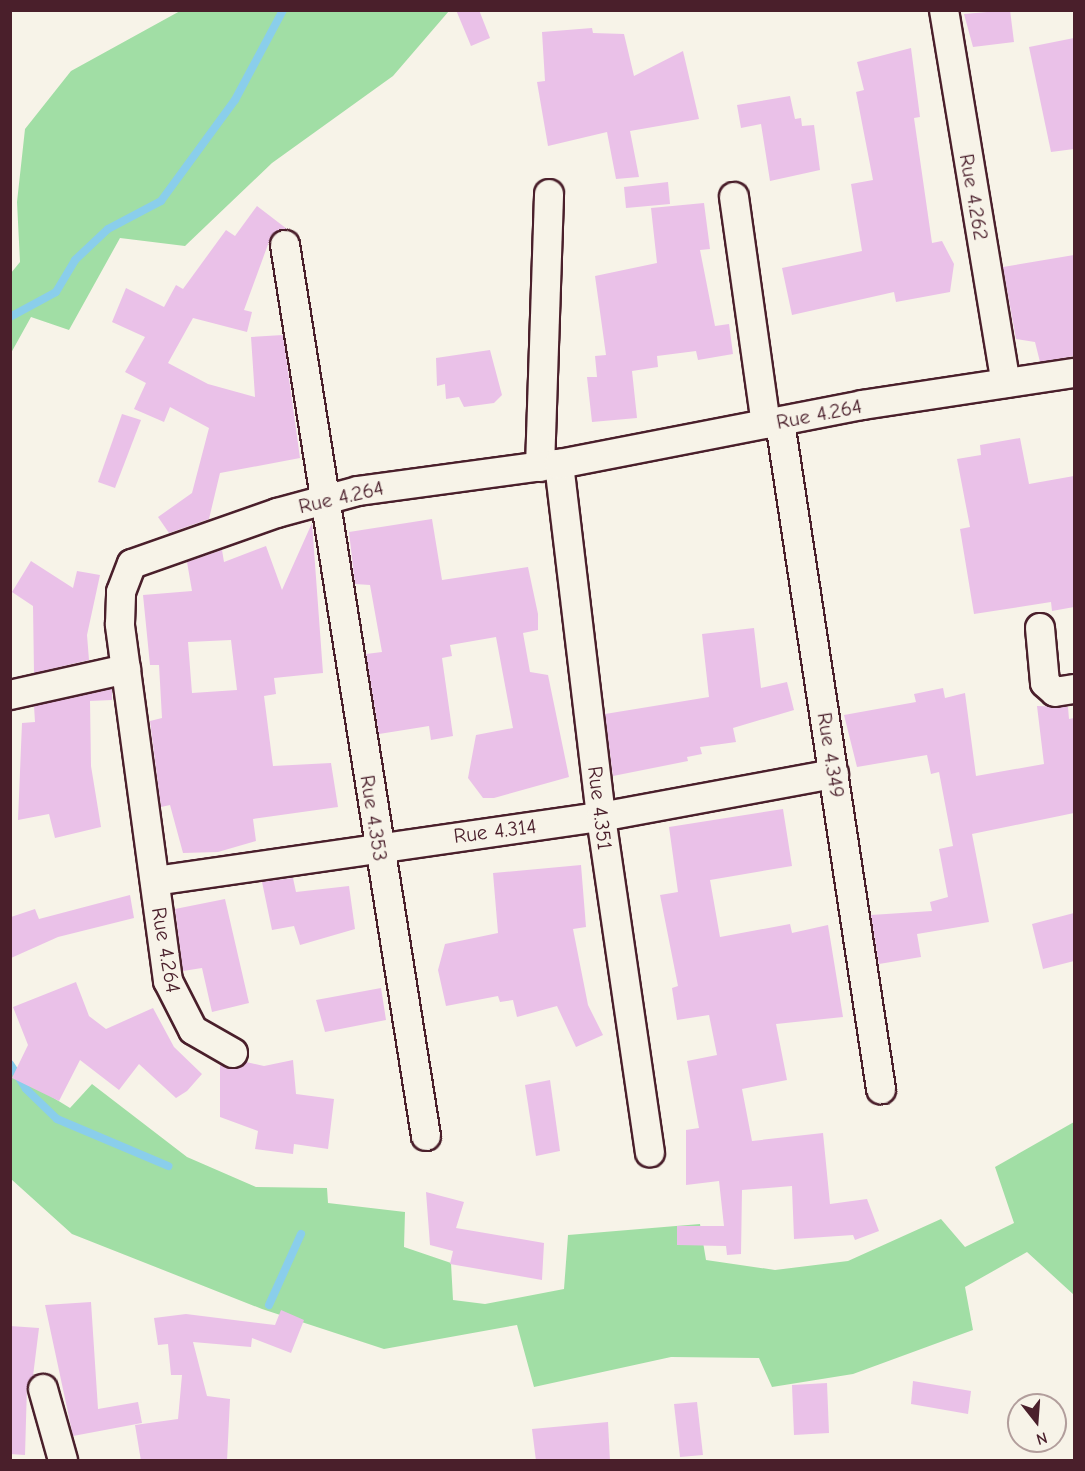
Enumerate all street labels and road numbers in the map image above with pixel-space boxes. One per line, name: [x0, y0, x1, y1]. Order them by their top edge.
street label: Rue 4.262: [954, 152, 994, 242]
street label: Rue 4.264: [774, 393, 864, 435]
street label: Rue 4.264: [296, 475, 386, 519]
street label: Rue 4.349: [812, 711, 850, 799]
street label: Rue 4.351: [582, 765, 618, 851]
street label: Rue 4.353: [355, 773, 393, 863]
street label: Rue 4.314: [452, 813, 538, 849]
street label: Rue 4.264: [146, 905, 186, 995]

